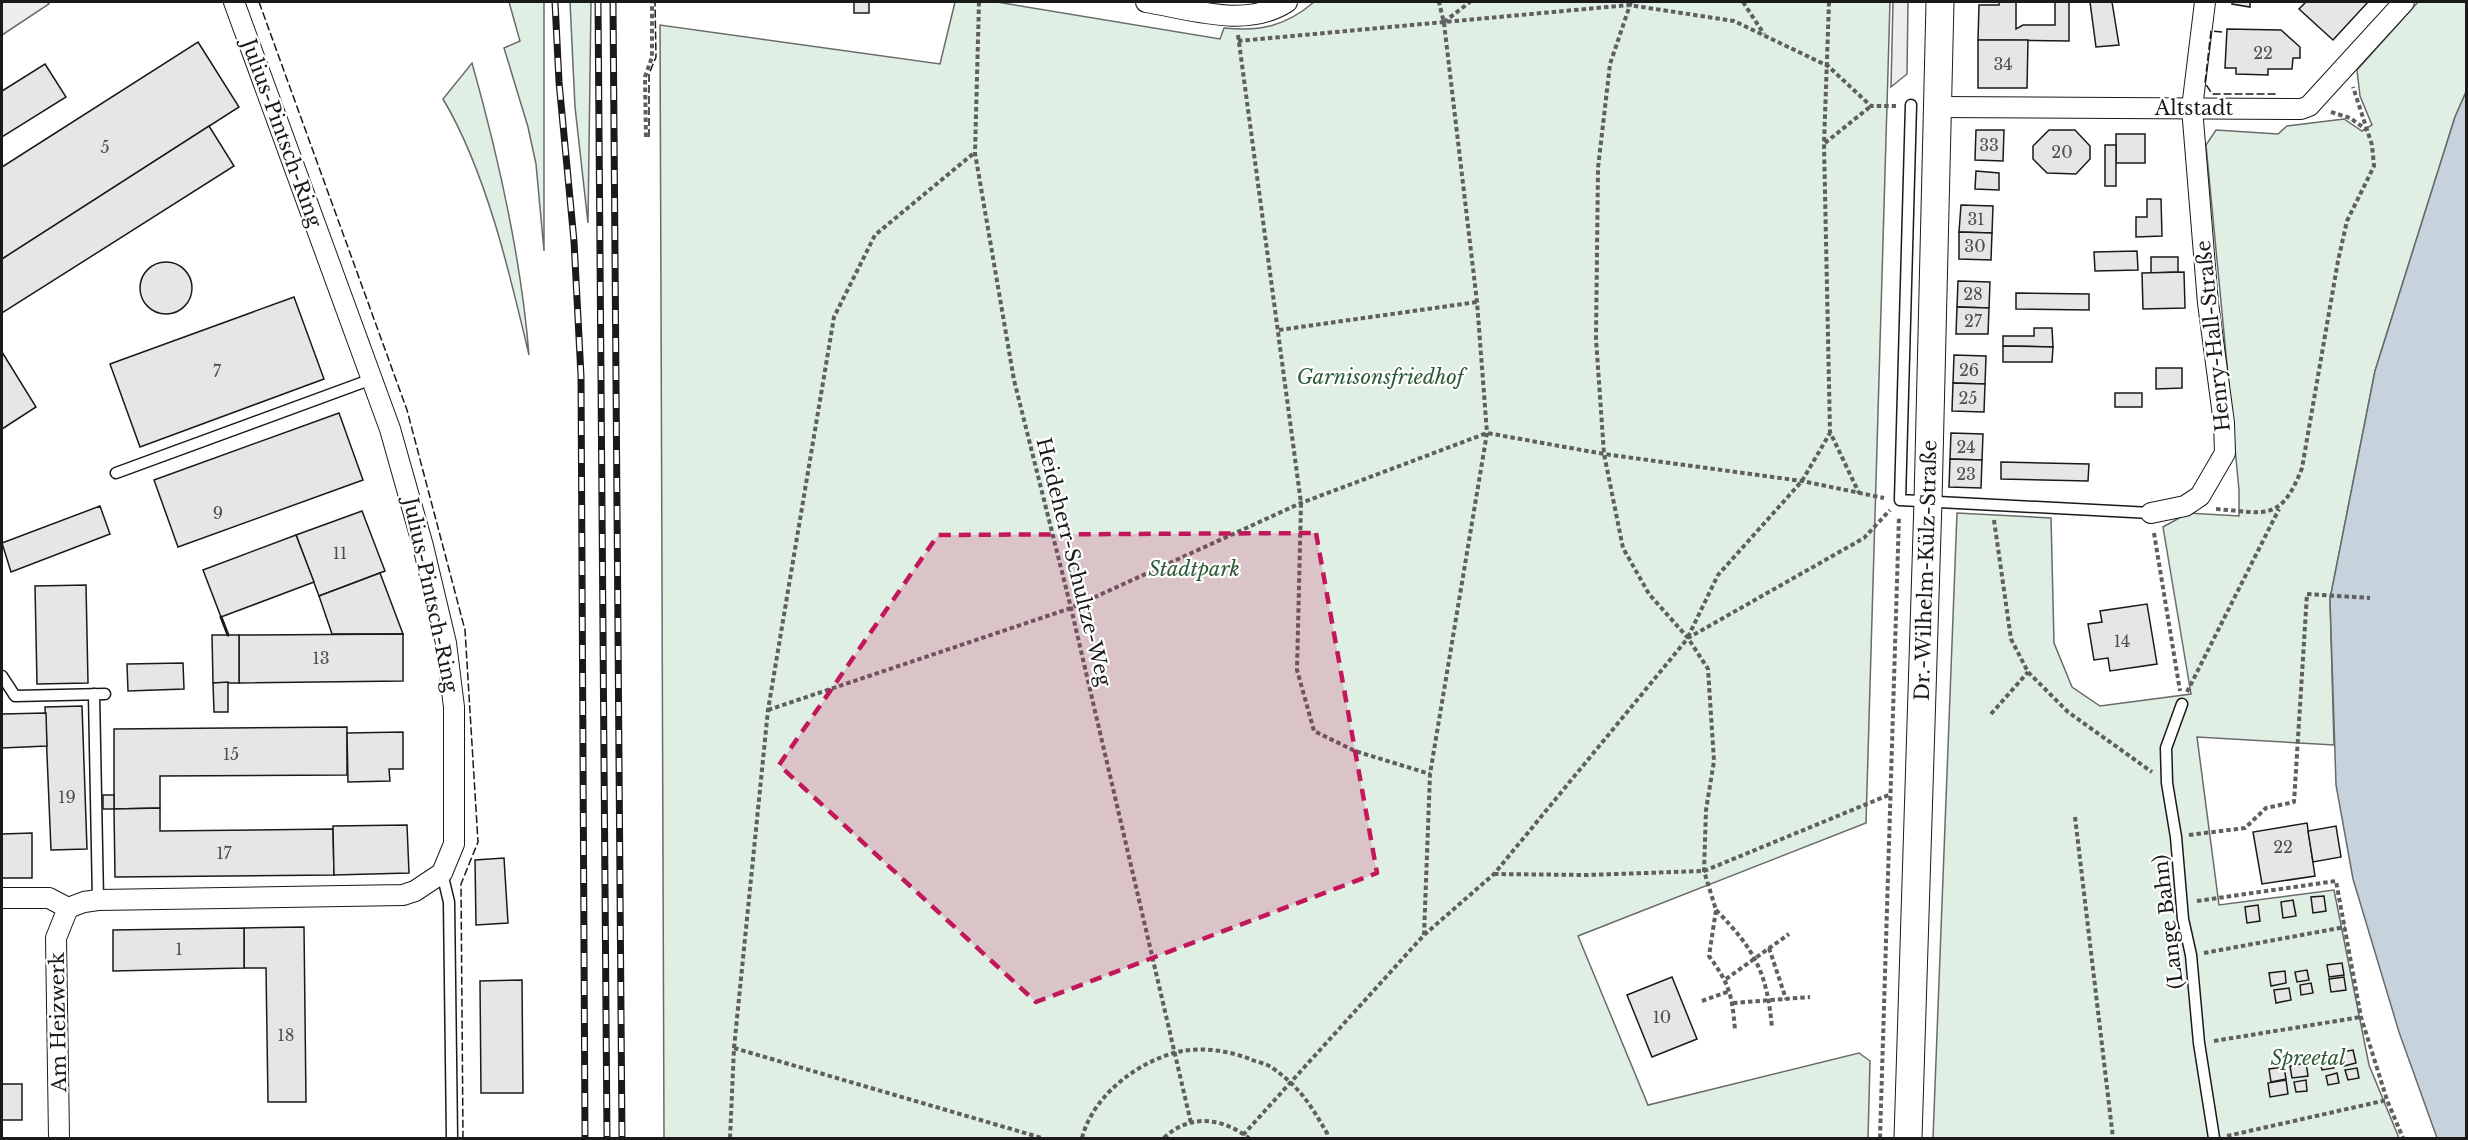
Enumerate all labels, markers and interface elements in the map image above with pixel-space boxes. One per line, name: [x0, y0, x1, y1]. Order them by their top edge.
street label: Julius-Pintsch-Ring: [236, 33, 328, 231]
house number: 22: [2253, 43, 2273, 63]
house number: 34: [1993, 54, 2013, 74]
street label: Altstadt: [2154, 96, 2234, 120]
house number: 33: [1979, 135, 1999, 155]
house number: 5: [100, 137, 110, 157]
house number: 20: [2051, 142, 2073, 162]
house number: 31: [1968, 209, 1985, 229]
house number: 30: [1964, 236, 1986, 256]
street label: Henry-Hall-Straße: [2191, 239, 2235, 433]
house number: 28: [1963, 284, 1983, 304]
house number: 27: [1964, 311, 1983, 331]
house number: 26: [1959, 360, 1979, 380]
house number: 7: [213, 361, 222, 381]
park label: Garnisonsfriedhof: [1297, 365, 1468, 389]
house number: 25: [1959, 388, 1977, 408]
street label: Heideherr-Schultze-Weg: [1031, 435, 1117, 690]
house number: 24: [1956, 437, 1976, 457]
street label: Dr.-Wilhelm-Külz-Straße: [1910, 440, 1941, 701]
house number: 23: [1956, 464, 1976, 484]
street label: Julius-Pintsch-Ring: [398, 492, 464, 696]
house number: 9: [213, 503, 223, 523]
house number: 11: [333, 543, 347, 563]
park label: Stadtpark: [1148, 557, 1240, 581]
house number: 14: [2114, 631, 2130, 651]
house number: 13: [313, 648, 330, 668]
house number: 15: [223, 744, 239, 764]
house number: 19: [58, 787, 76, 807]
house number: 22: [2273, 837, 2293, 857]
house number: 17: [216, 843, 233, 863]
street label: (Lange Bahn): [2148, 853, 2188, 991]
house number: 1: [175, 939, 183, 959]
street label: Am Heizwerk: [45, 951, 71, 1093]
house number: 10: [1653, 1007, 1671, 1027]
house number: 18: [278, 1025, 294, 1045]
park label: Spreetal: [2271, 1046, 2346, 1070]

